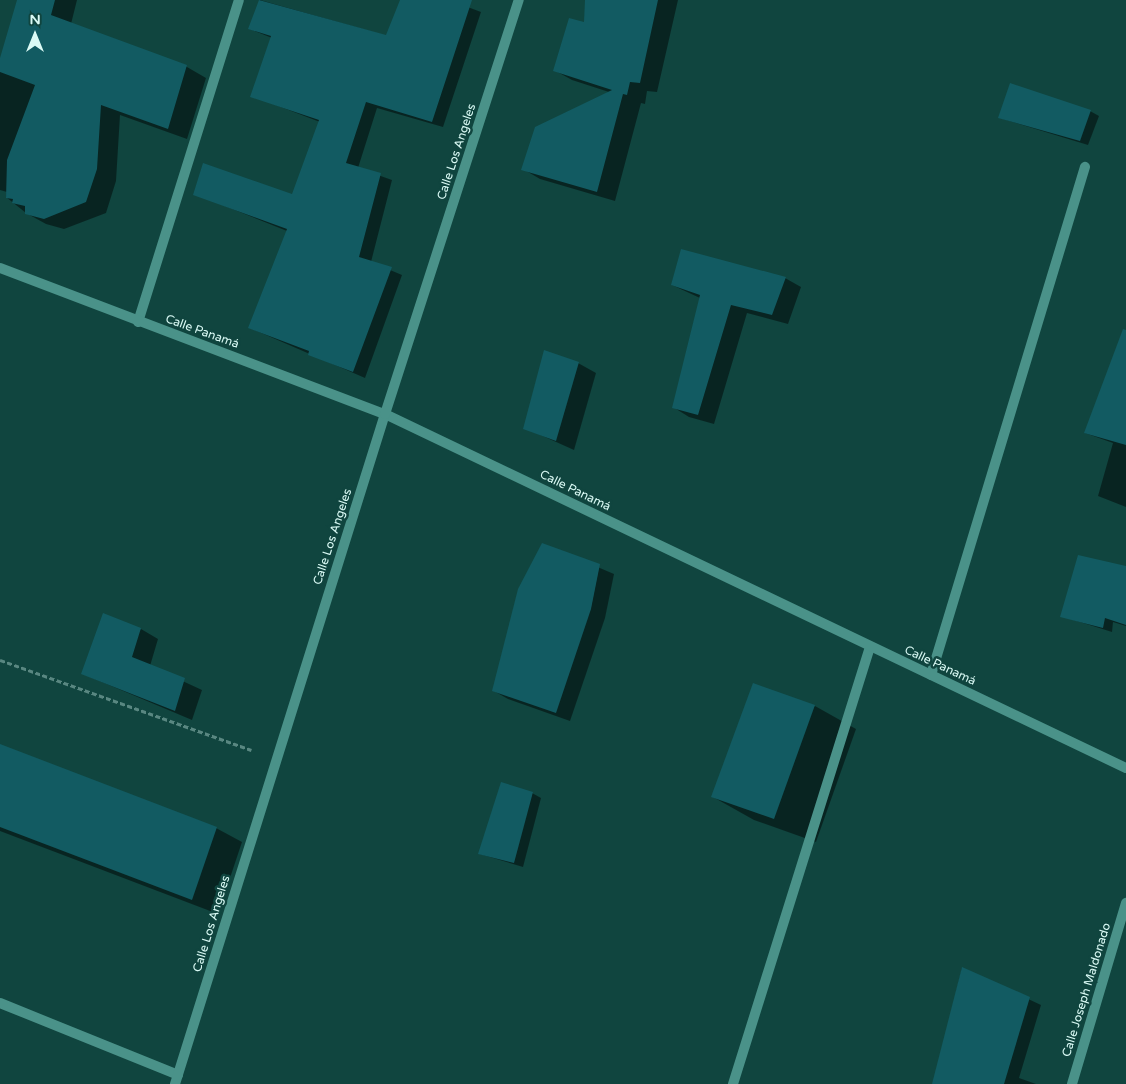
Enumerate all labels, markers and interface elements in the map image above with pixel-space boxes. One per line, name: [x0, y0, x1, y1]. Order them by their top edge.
north arrow: [10, 10, 60, 60]
text: N: [29, 11, 41, 28]
street label: Calle Los Angeles: [435, 102, 479, 202]
street label: Calle Panamá: [163, 312, 241, 352]
street label: Calle Panamá: [537, 468, 613, 514]
street label: Calle Los Angeles: [311, 487, 355, 587]
street label: Calle Panamá: [902, 643, 978, 689]
street label: Calle Los Angeles: [190, 874, 234, 974]
street label: Calle Joseph Maldonado: [1060, 921, 1114, 1059]

